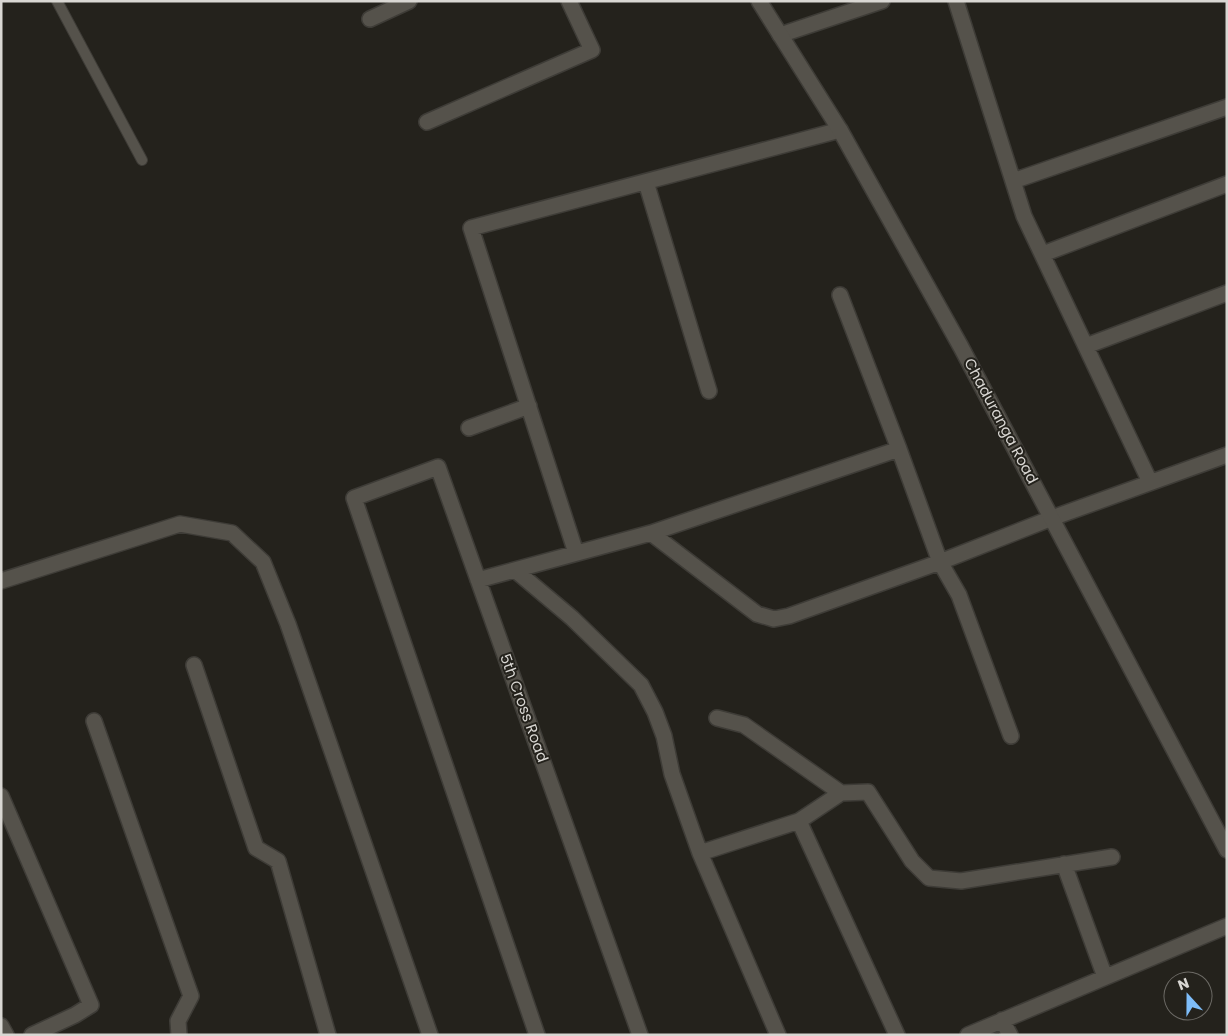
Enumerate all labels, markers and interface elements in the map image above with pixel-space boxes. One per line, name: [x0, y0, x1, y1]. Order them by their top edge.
street label: Chaduranga Road: [959, 354, 1044, 487]
street label: 5th Cross Road: [495, 651, 554, 765]
north arrow: [1163, 971, 1213, 1021]
text: N: [1175, 973, 1192, 995]

